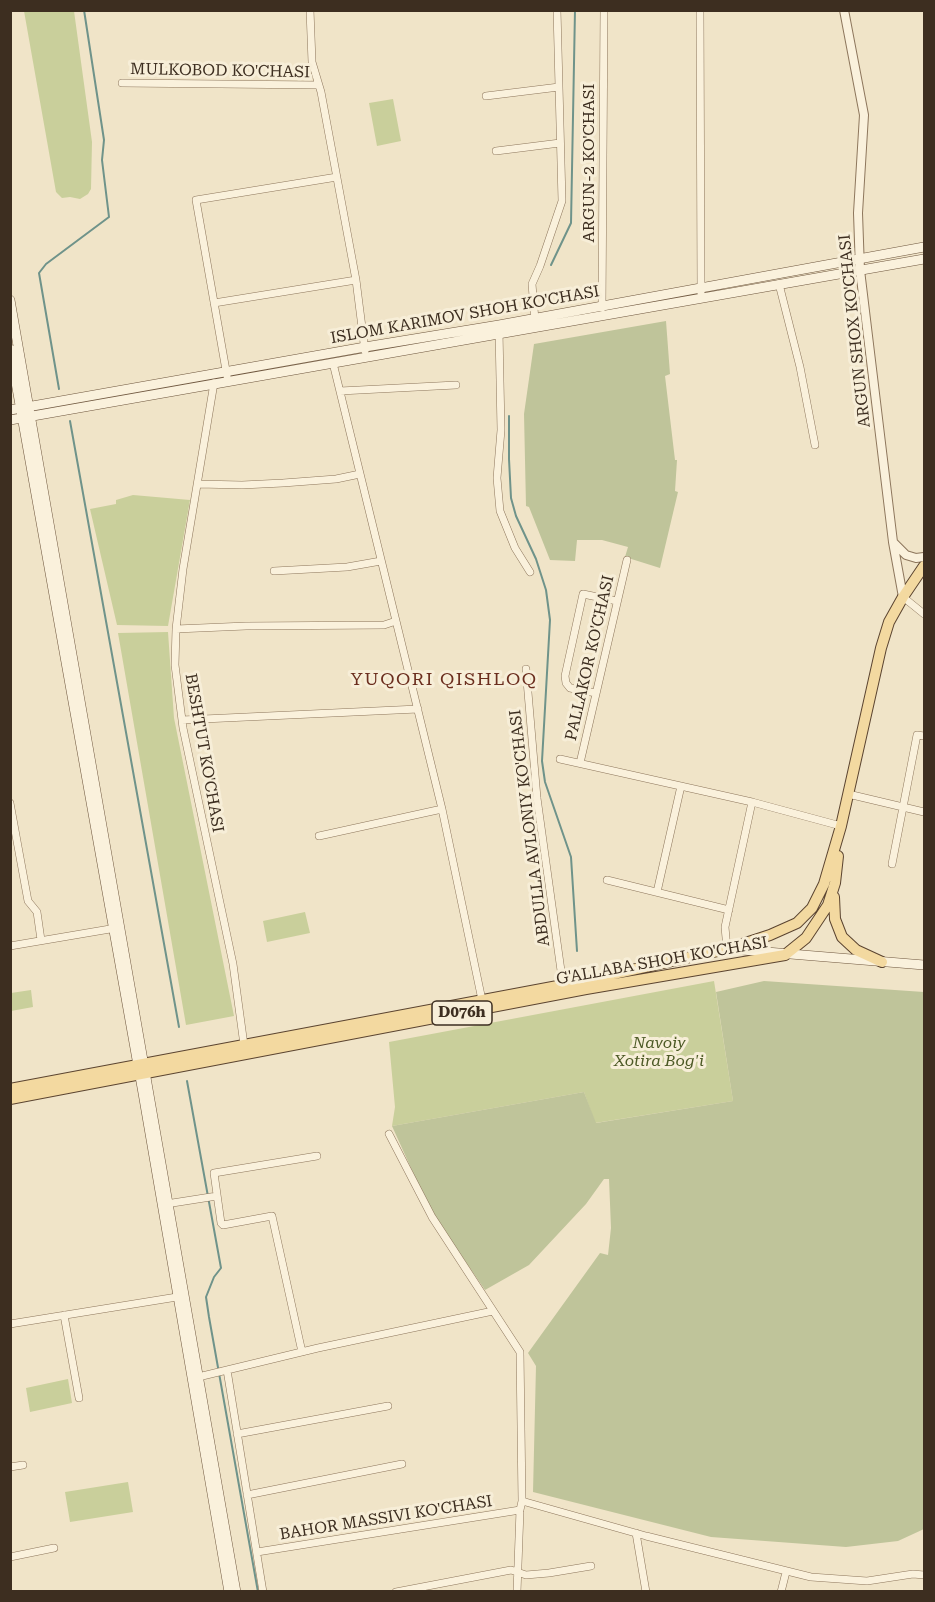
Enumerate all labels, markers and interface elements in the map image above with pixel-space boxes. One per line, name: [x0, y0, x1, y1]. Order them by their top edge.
street label: MULKOBOD KO'CHASI: [130, 60, 310, 82]
street label: ARGUN-2 KO'CHASI: [579, 84, 599, 242]
street label: ARGUN SHOX KO'CHASI: [835, 233, 875, 429]
street label: ISLOM KARIMOV SHOH KO'CHASI: [329, 282, 601, 348]
street label: PALLAKOR KO'CHASI: [562, 573, 618, 743]
district label: YUQORI QISHLOQ: [350, 669, 538, 691]
street label: BESHTUT KO'CHASI: [181, 672, 227, 834]
street label: ABDULLA AVLONIY KO'CHASI: [506, 708, 554, 948]
street label: G'ALLABA SHOH KO'CHASI: [555, 933, 769, 989]
road number: D076h: [432, 1001, 492, 1025]
park label: Navoiy Xotira Bog'i: [614, 1033, 704, 1071]
street label: BAHOR MASSIVI KO'CHASI: [278, 1492, 494, 1544]

